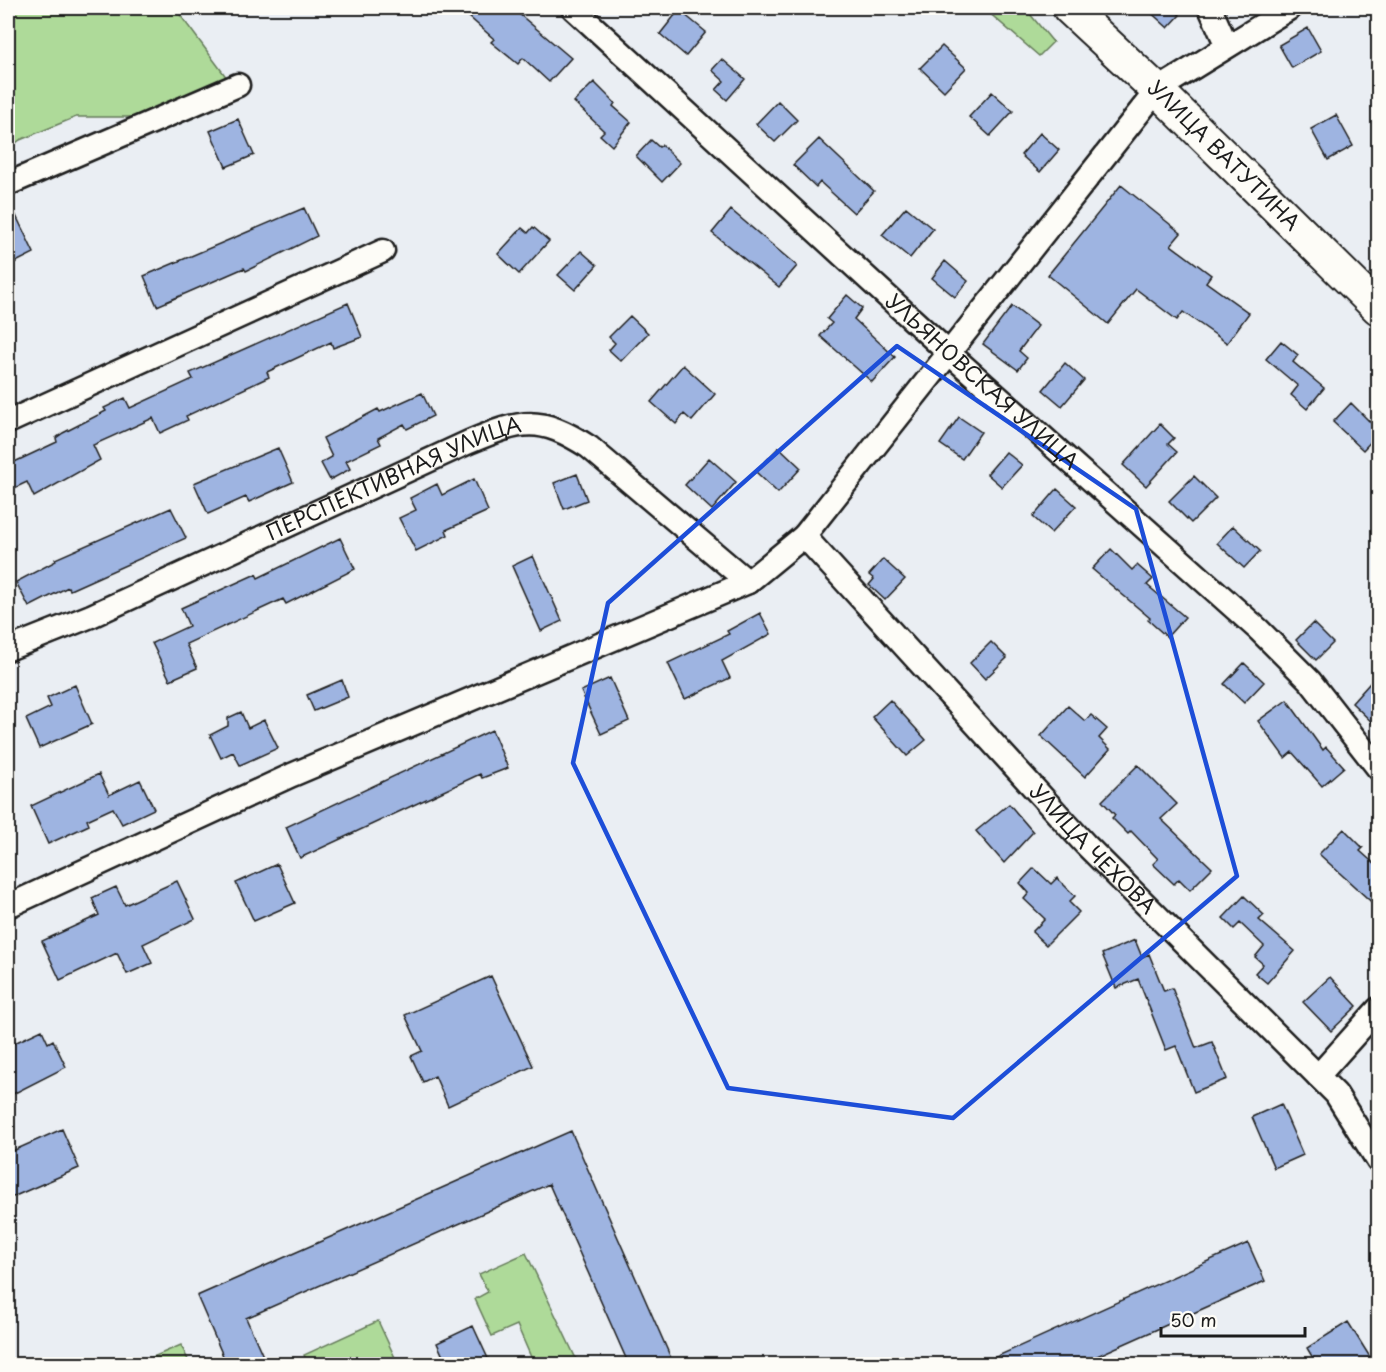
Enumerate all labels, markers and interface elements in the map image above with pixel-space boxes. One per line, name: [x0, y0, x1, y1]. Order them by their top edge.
street label: УЛИЦА ВАТУТИНА: [1142, 72, 1309, 237]
street label: УЛЬЯНОВСКАЯ УЛИЦА: [880, 285, 1087, 476]
street label: ПЕРСПЕКТИВНАЯ УЛИЦА: [260, 407, 524, 547]
street label: УЛИЦА ЧЕХОВА: [1023, 776, 1164, 920]
scale bar: [1161, 1300, 1305, 1338]
text: 50 m: [1170, 1306, 1217, 1333]

